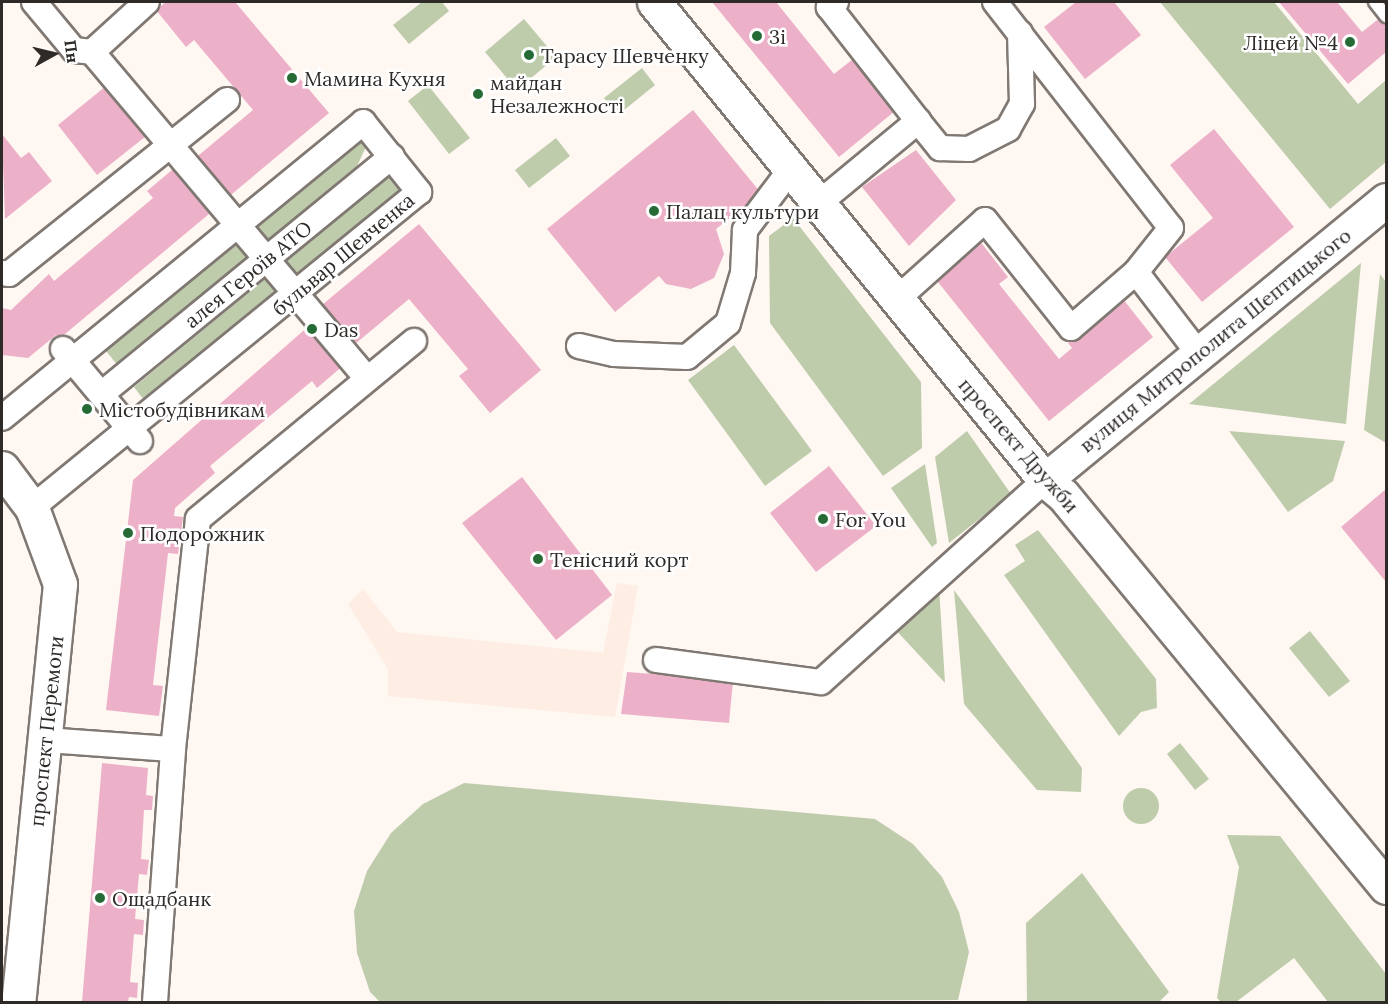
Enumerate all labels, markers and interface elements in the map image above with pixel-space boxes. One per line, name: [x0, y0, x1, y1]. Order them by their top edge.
north arrow: [24, 24, 84, 84]
place label: 3і: [769, 24, 786, 48]
marker: 3і: [750, 29, 764, 43]
place label: Ліцей №4: [1244, 30, 1338, 54]
marker: Ліцей №4: [1343, 35, 1357, 49]
text: Пн: [60, 39, 83, 64]
place label: Тарасу Шевченку: [541, 43, 709, 67]
marker: Тарасу Шевченку: [522, 48, 536, 62]
place label: Мамина Кухня: [304, 66, 446, 90]
place label: майдан Незалежності: [490, 70, 624, 117]
marker: Мамина Кухня: [285, 71, 299, 85]
marker: майдан Незалежності: [471, 87, 485, 101]
street label: бульвар Шевченка: [267, 188, 419, 320]
place label: Палац культури: [666, 199, 819, 223]
marker: Палац культури: [647, 204, 661, 218]
street label: алея Героїв АТО: [180, 215, 316, 333]
street label: вулиця Митрополита Шептицького: [1074, 223, 1356, 457]
place label: Das: [324, 317, 358, 341]
marker: Das: [305, 322, 319, 336]
street label: проспект Дружби: [954, 373, 1084, 517]
place label: Містобудівникам: [99, 397, 265, 421]
marker: Містобудівникам: [80, 402, 94, 416]
place label: For You: [835, 507, 906, 531]
marker: For You: [816, 512, 830, 526]
place label: Подорожник: [140, 521, 265, 545]
marker: Подорожник: [121, 526, 135, 540]
place label: Тенісний корт: [550, 547, 688, 571]
marker: Тенісний корт: [531, 552, 545, 566]
street label: проспект Перемоги: [24, 634, 68, 828]
place label: Ощадбанк: [112, 886, 211, 910]
marker: Ощадбанк: [93, 891, 107, 905]

